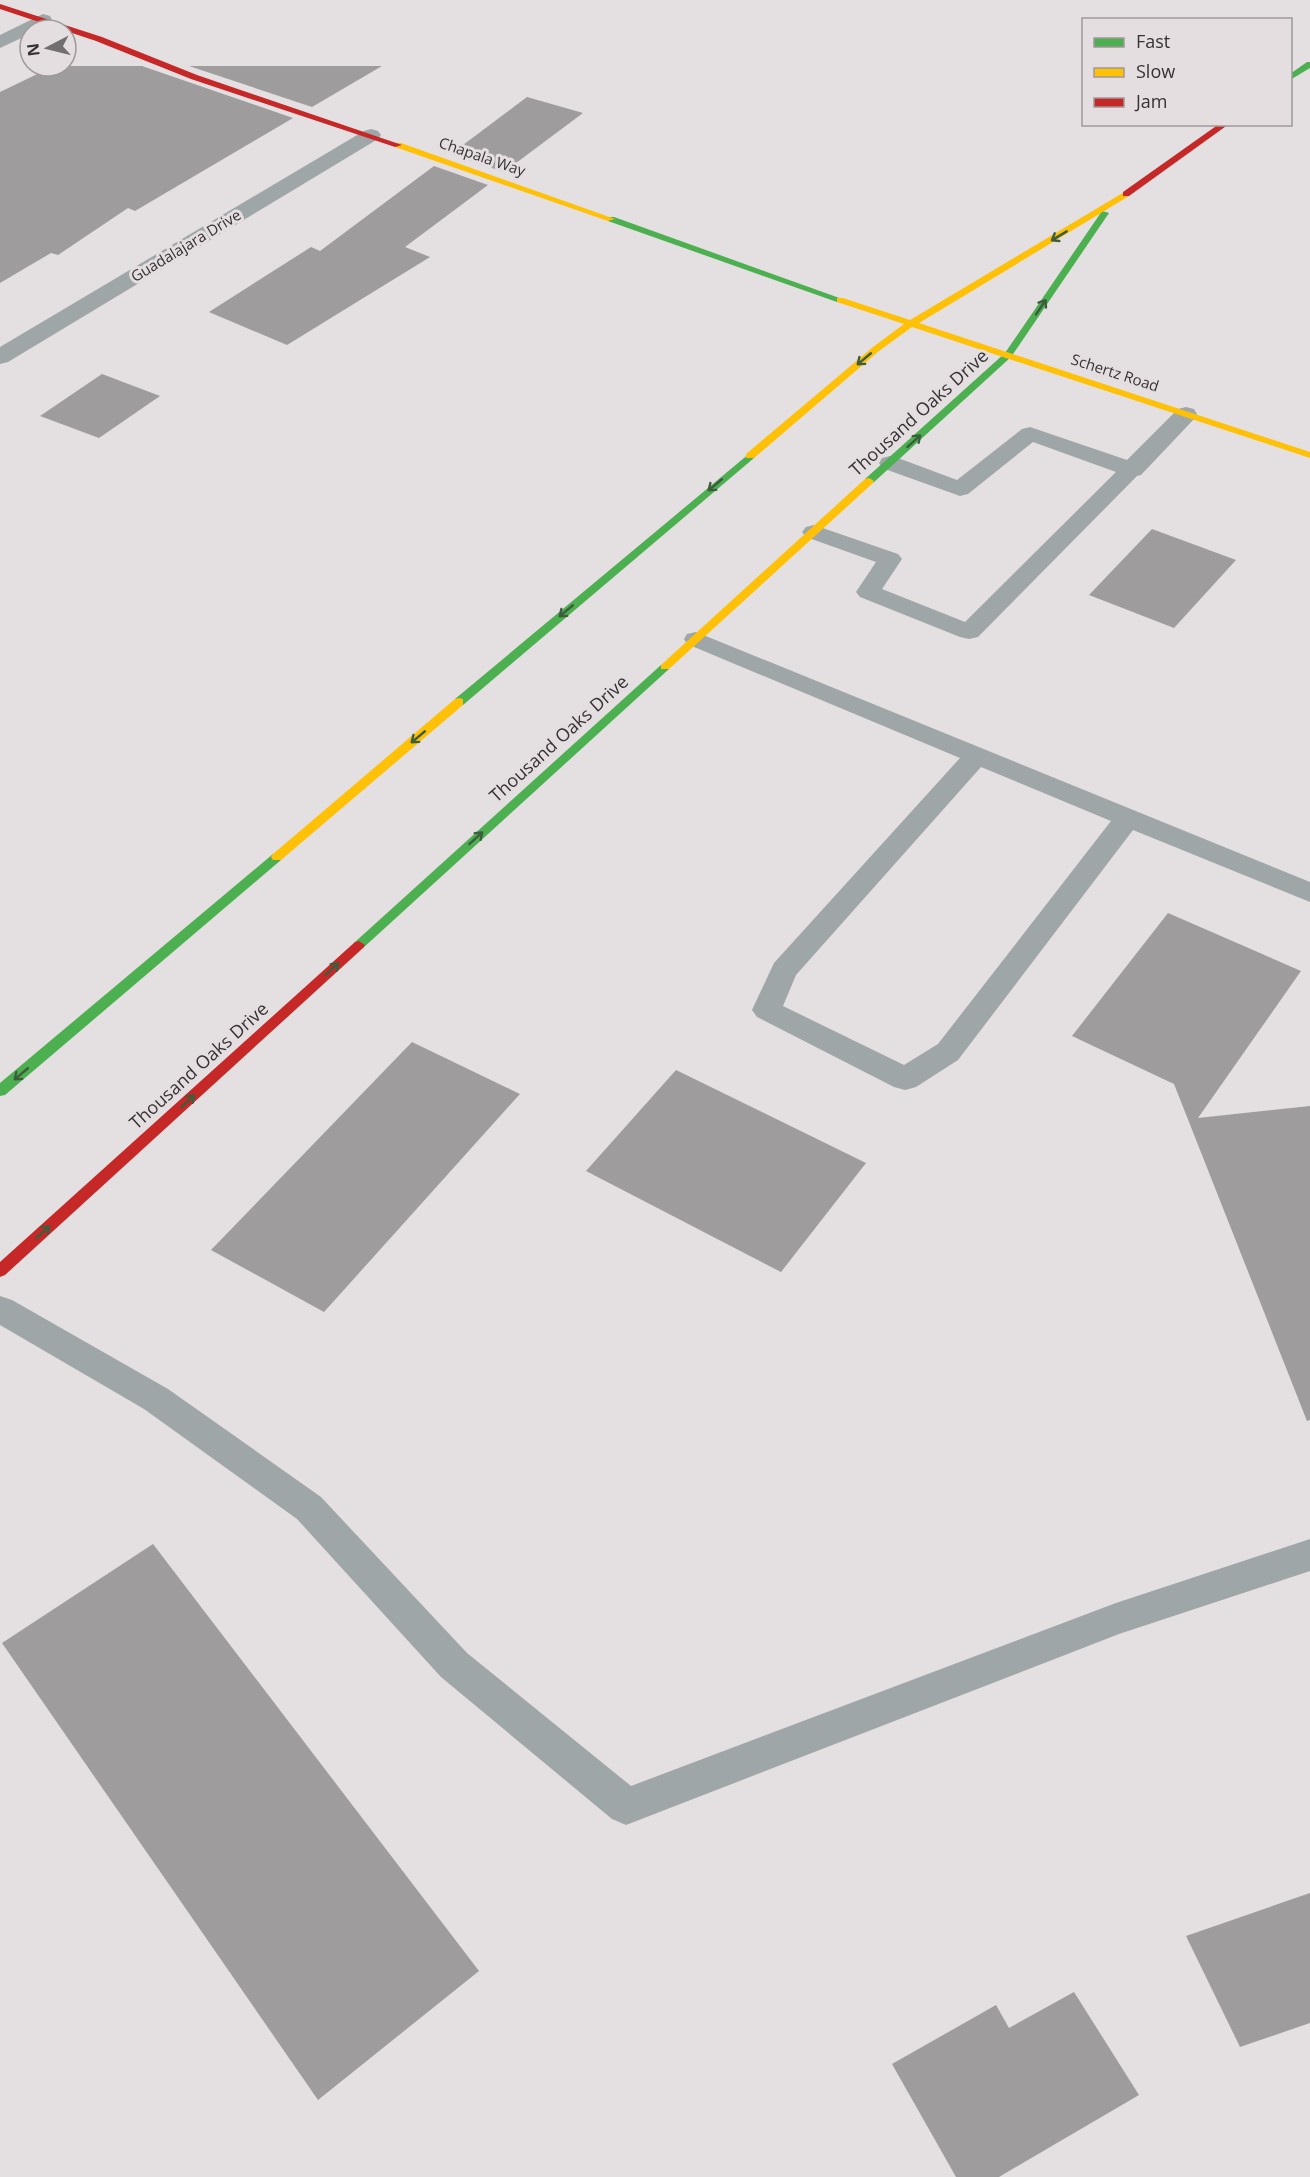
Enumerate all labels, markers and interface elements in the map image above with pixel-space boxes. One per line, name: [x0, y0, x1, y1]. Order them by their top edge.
north arrow: [18, 18, 78, 78]
legend: [1082, 18, 1292, 126]
text: Fast: [1136, 29, 1170, 53]
text: N: [21, 42, 45, 58]
text: Slow: [1136, 59, 1175, 83]
text: Jam: [1134, 89, 1168, 113]
street label: Chapala Way: [436, 132, 529, 180]
street label: Guadalajara Drive: [127, 204, 244, 286]
one-way arrow: [1051, 230, 1068, 242]
one-way arrow: [1035, 299, 1047, 316]
street label: Thousand Oaks Drive: [844, 343, 993, 481]
street label: Schertz Road: [1069, 348, 1162, 396]
one-way arrow: [857, 352, 872, 366]
one-way arrow: [907, 434, 922, 448]
one-way arrow: [708, 478, 723, 492]
one-way arrow: [559, 604, 574, 618]
street label: Thousand Oaks Drive: [484, 669, 633, 807]
one-way arrow: [411, 730, 426, 744]
one-way arrow: [469, 831, 484, 845]
one-way arrow: [324, 963, 339, 977]
street label: Thousand Oaks Drive: [124, 996, 273, 1134]
one-way arrow: [13, 1067, 29, 1080]
one-way arrow: [180, 1093, 195, 1108]
one-way arrow: [36, 1225, 51, 1239]

